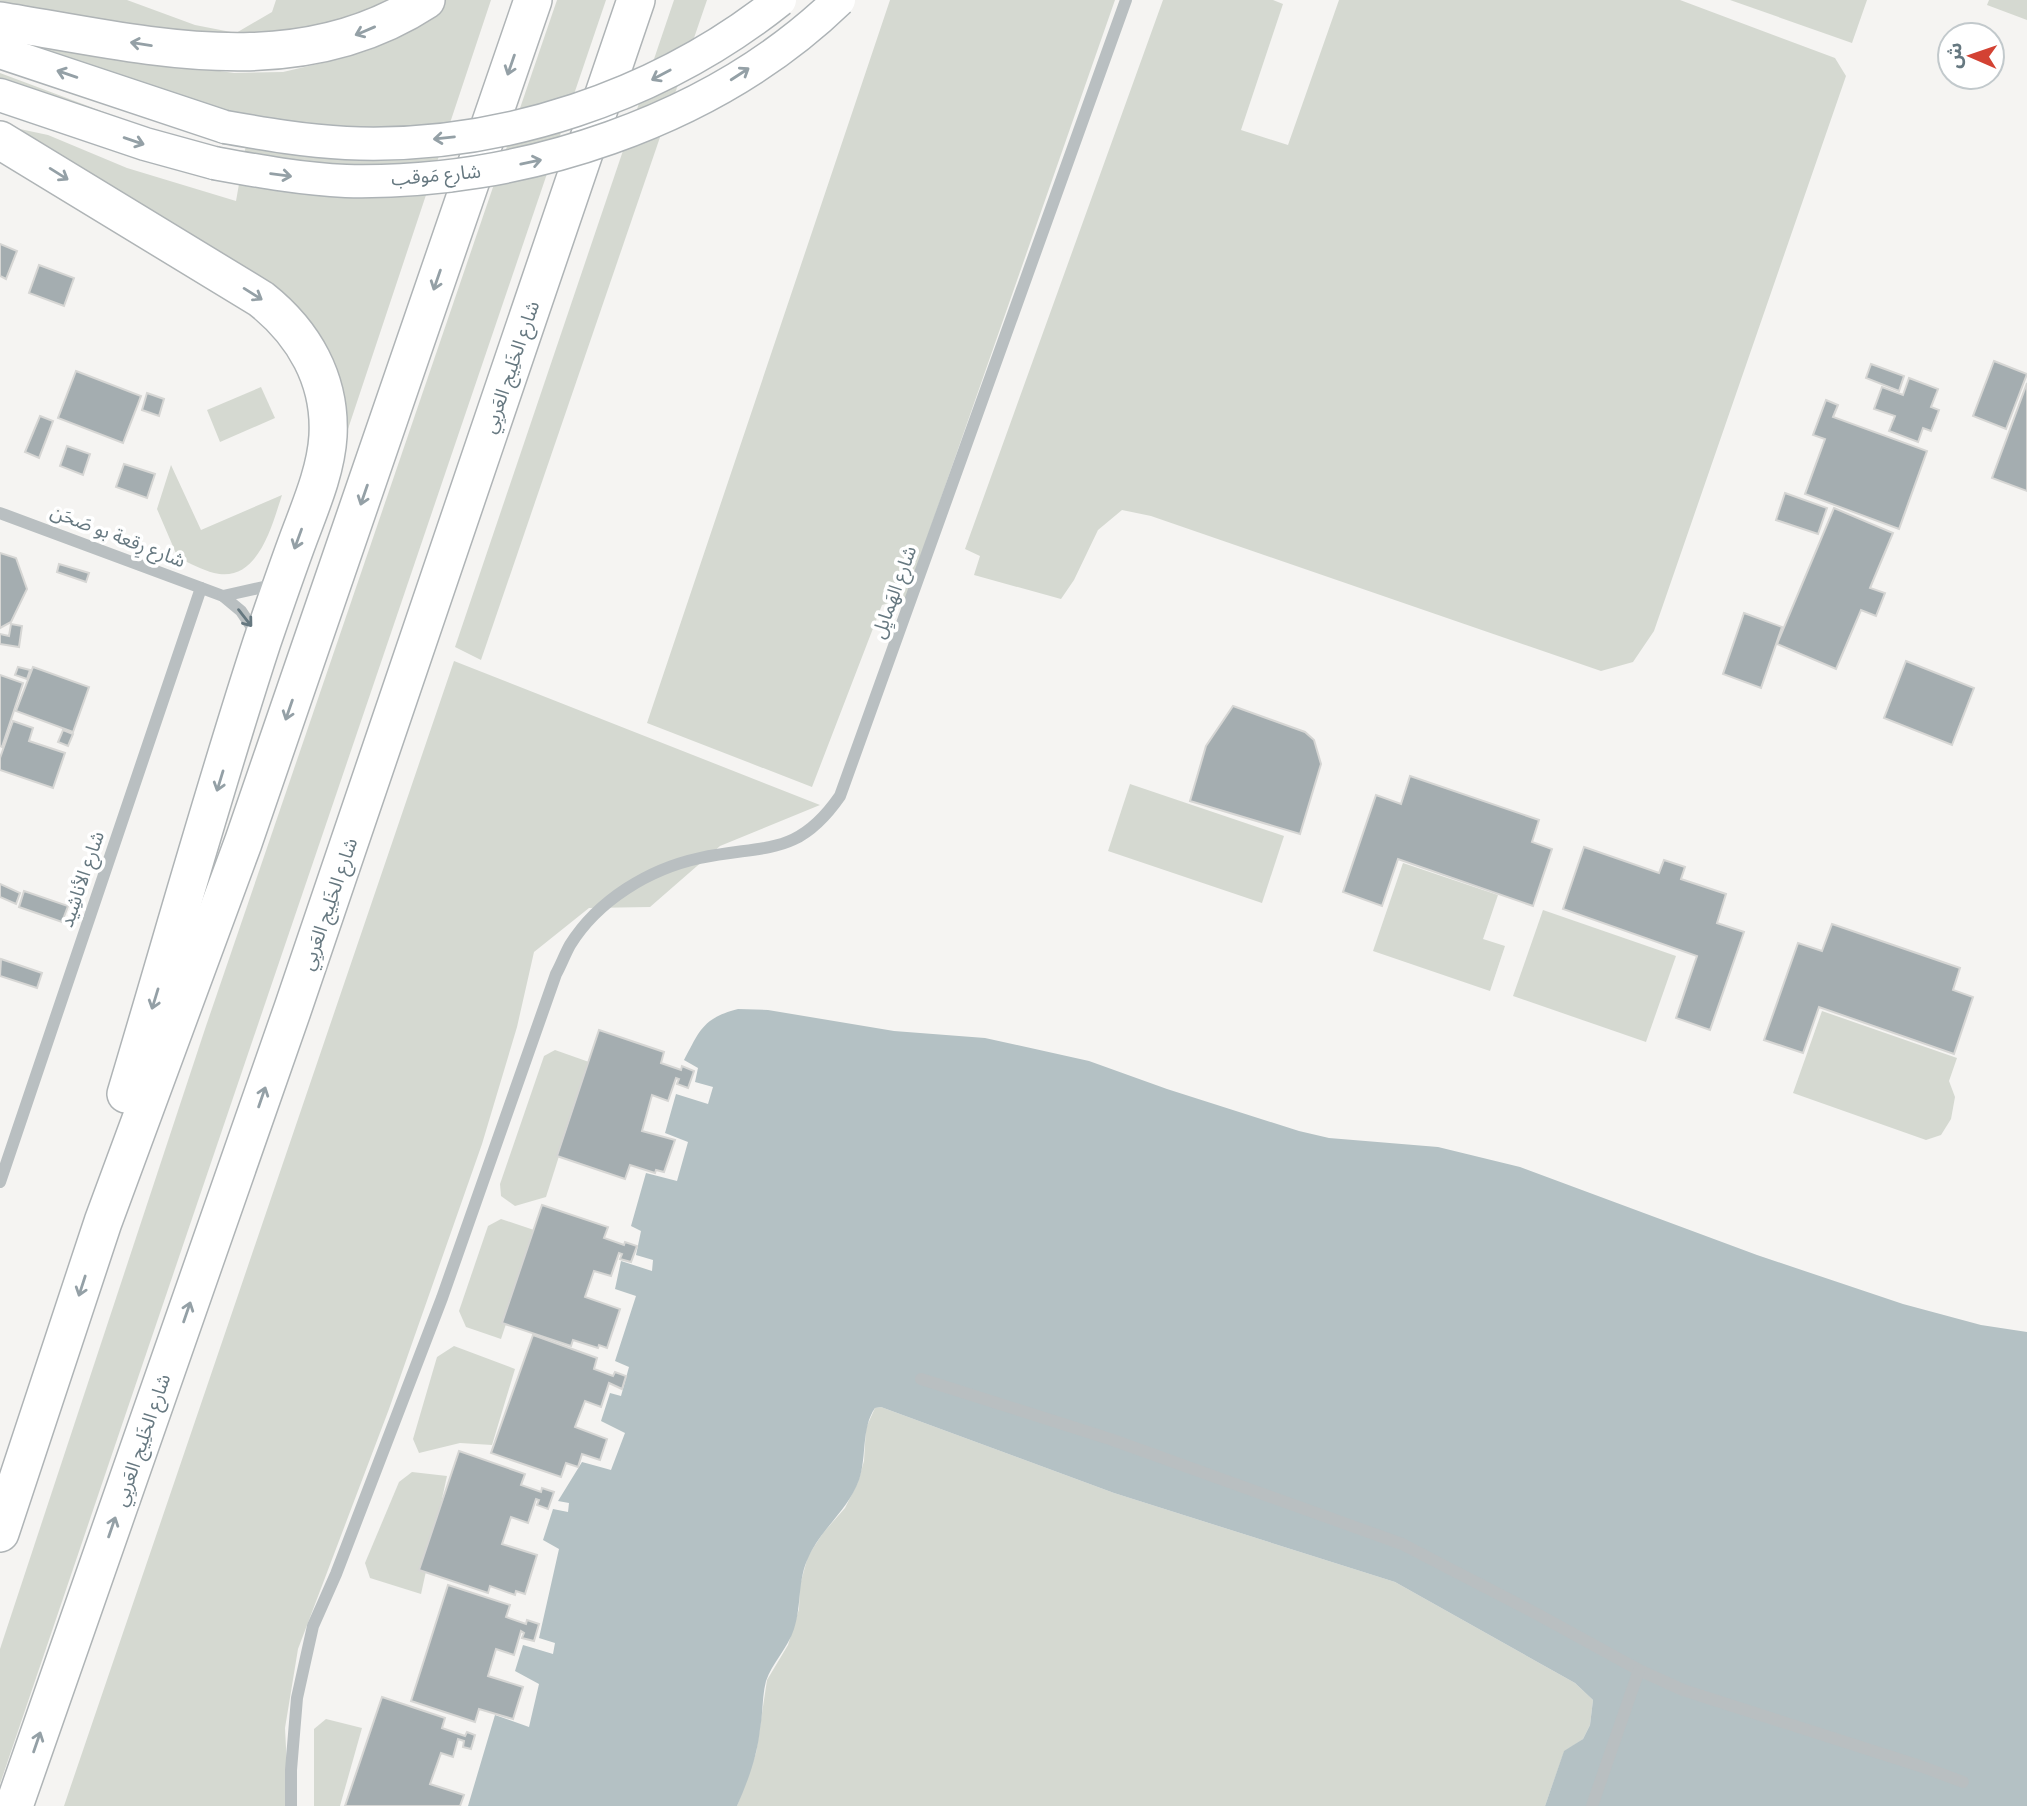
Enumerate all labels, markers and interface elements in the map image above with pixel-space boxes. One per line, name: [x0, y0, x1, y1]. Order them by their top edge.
north arrow: [1936, 21, 2006, 91]
one-way arrow: [355, 26, 377, 39]
one-way arrow: [130, 37, 153, 50]
text: ش: [1943, 42, 1966, 69]
one-way arrow: [504, 53, 516, 75]
one-way arrow: [56, 67, 78, 80]
one-way arrow: [730, 67, 750, 81]
one-way arrow: [651, 69, 672, 83]
one-way arrow: [433, 132, 455, 145]
one-way arrow: [123, 135, 145, 148]
one-way arrow: [519, 154, 542, 168]
street label: شارع مَوقب: [390, 160, 482, 192]
one-way arrow: [48, 168, 68, 182]
one-way arrow: [269, 168, 292, 181]
one-way arrow: [430, 269, 443, 291]
one-way arrow: [242, 287, 262, 301]
street label: شارع الخَلِيج العَربِي: [478, 298, 548, 437]
one-way arrow: [357, 484, 369, 506]
street label: شارع رِقعة بو صَحَن: [46, 500, 189, 575]
one-way arrow: [291, 527, 304, 549]
street label: شارع الهَمايِل: [867, 543, 924, 642]
one-way arrow: [238, 608, 253, 627]
one-way arrow: [282, 699, 294, 721]
one-way arrow: [213, 770, 226, 792]
street label: شارع الأناشِيد: [55, 828, 111, 931]
street label: شارع الخَلِيج العَربِي: [296, 835, 366, 974]
one-way arrow: [147, 988, 160, 1010]
one-way arrow: [257, 1087, 269, 1109]
one-way arrow: [74, 1275, 87, 1297]
one-way arrow: [181, 1301, 194, 1323]
street label: شارع الخَلِيج العَربِي: [109, 1371, 179, 1510]
one-way arrow: [107, 1516, 119, 1538]
one-way arrow: [32, 1731, 44, 1753]

